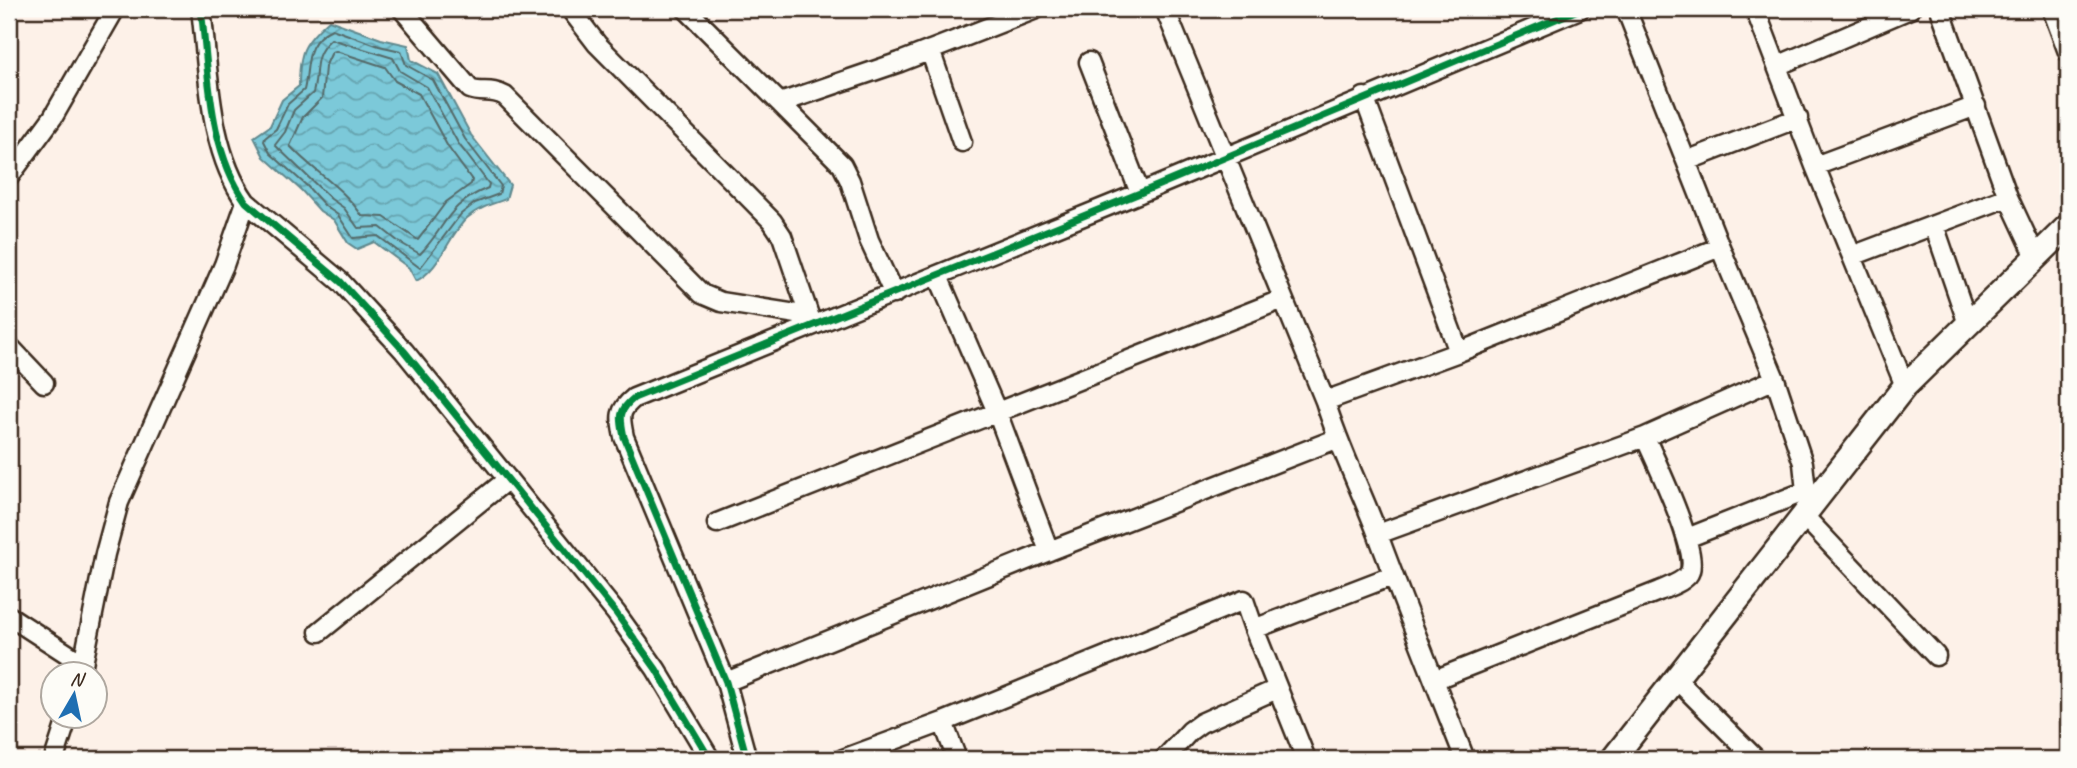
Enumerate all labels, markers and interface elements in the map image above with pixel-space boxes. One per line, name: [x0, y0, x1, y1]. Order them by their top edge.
north arrow: [38, 660, 108, 730]
text: N: [69, 666, 87, 692]

